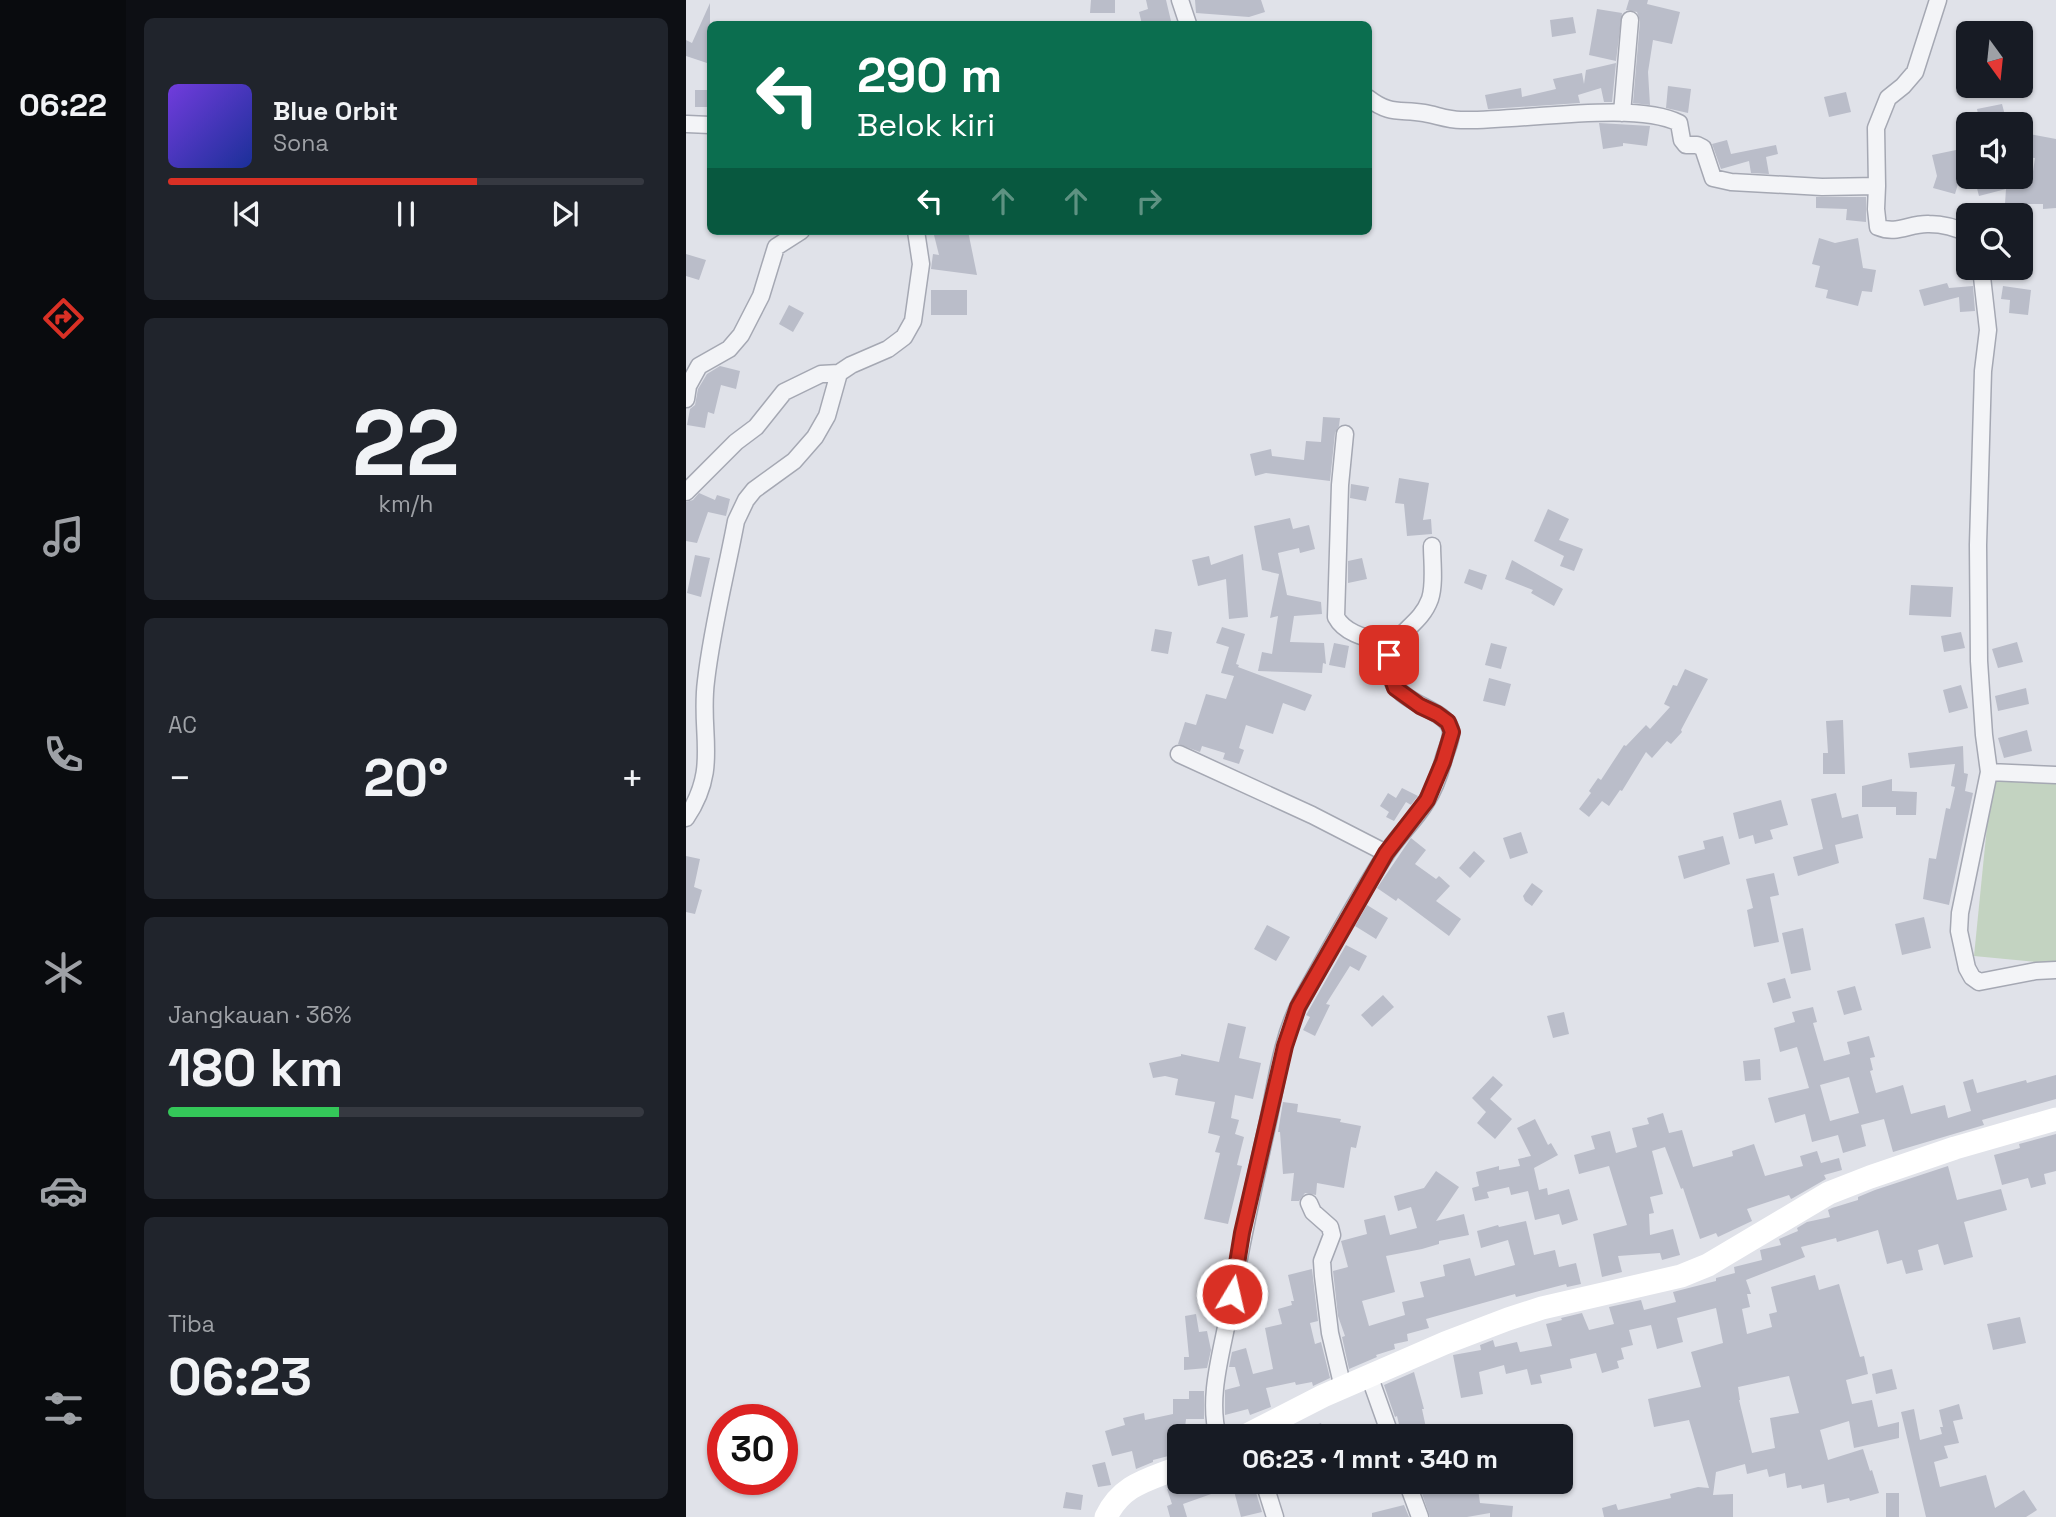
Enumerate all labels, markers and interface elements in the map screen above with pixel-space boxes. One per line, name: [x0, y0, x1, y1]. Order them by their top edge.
north arrow: [1956, 21, 2034, 98]
map controls: [1956, 21, 2033, 280]
text: 290 m: [857, 44, 1002, 106]
icon: left: [742, 49, 833, 140]
text: 06:22: [19, 85, 107, 125]
text: Blue Orbit: [273, 94, 398, 128]
text: Belok kiri: [857, 105, 995, 145]
button: sound: [1956, 112, 2033, 189]
text: Sona: [273, 128, 329, 158]
icon: left: [911, 182, 949, 220]
icon: ahead: [984, 182, 1022, 220]
icon: ahead: [1057, 182, 1095, 220]
icon: right: [1130, 182, 1168, 220]
icon: previous: [228, 195, 266, 233]
icon: pause: [387, 195, 425, 233]
icon: next: [546, 195, 584, 233]
button: search: [1956, 203, 2033, 280]
icon: directions: [39, 294, 88, 343]
text: 22: [352, 385, 460, 502]
text: km/h: [379, 489, 433, 519]
icon: music: [39, 512, 88, 561]
pin: [1359, 625, 1419, 685]
icon: arrive: [1370, 636, 1408, 674]
text: AC: [168, 710, 197, 740]
icon: phone: [39, 730, 88, 779]
text: 20°: [363, 745, 449, 811]
text: −: [168, 754, 192, 802]
text: +: [620, 754, 644, 802]
icon: climate: [39, 948, 88, 997]
text: Jangkauan · 36%: [168, 1000, 351, 1030]
text: 180 km: [168, 1035, 343, 1101]
icon: car: [39, 1166, 88, 1215]
position arrow: [1195, 1257, 1269, 1331]
text: Tiba: [168, 1309, 215, 1339]
text: 06:23: [168, 1344, 312, 1410]
icon: filters: [39, 1384, 88, 1433]
speed limit sign: 30: [707, 1404, 798, 1495]
text: 06:23 · 1 mnt · 340 m: [1242, 1442, 1498, 1476]

